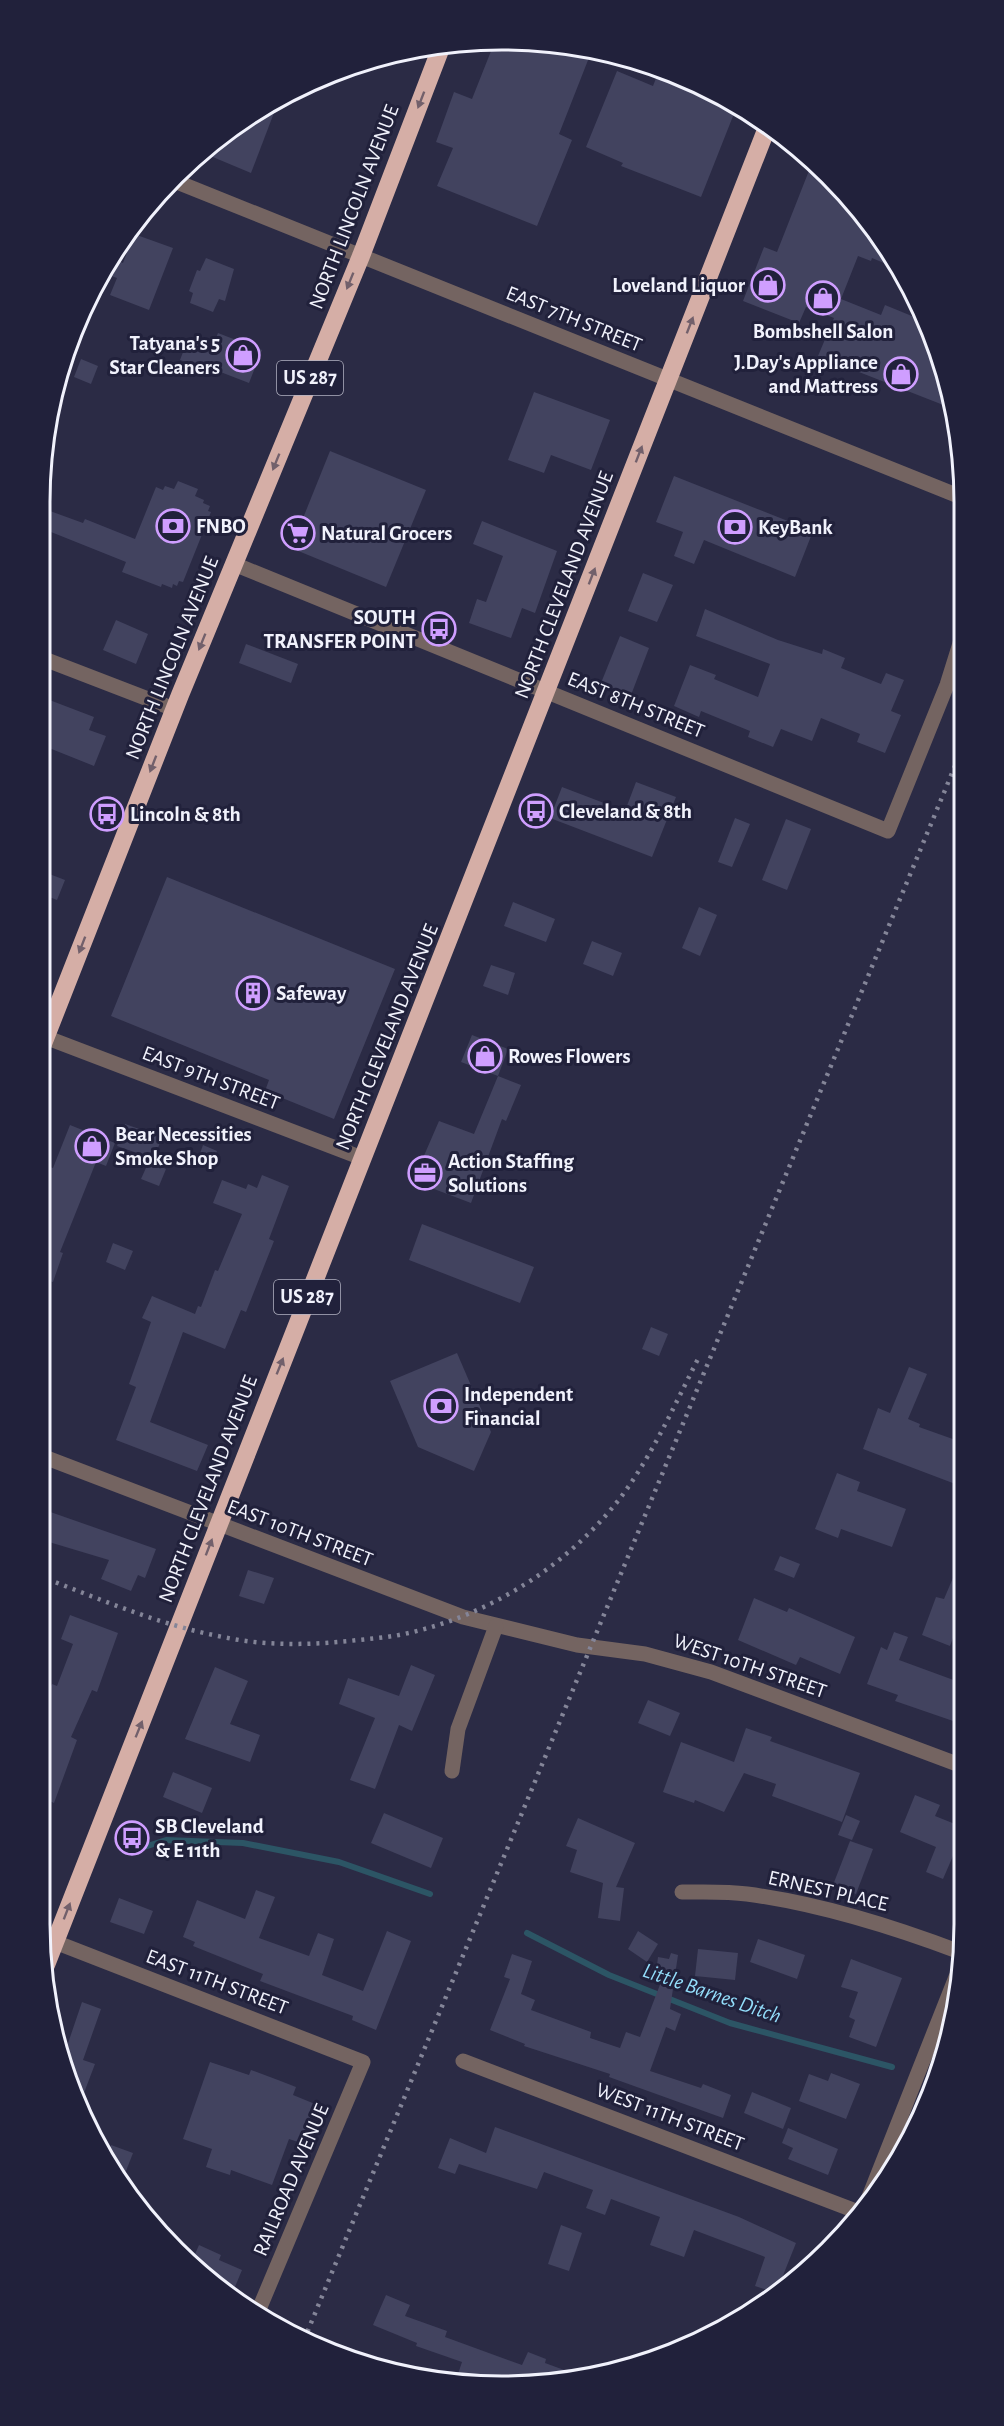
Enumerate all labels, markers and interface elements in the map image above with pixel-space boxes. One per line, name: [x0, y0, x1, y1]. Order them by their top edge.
one-way arrow: [416, 91, 426, 109]
street label: NORTH LINCOLN AVENUE: [305, 102, 403, 312]
shop icon: Loveland Liquor: [750, 267, 786, 303]
one-way arrow: [345, 273, 355, 291]
place label: Loveland Liquor: [612, 275, 746, 296]
shop icon: Bombshell Salon: [805, 280, 841, 316]
street label: EAST 7TH STREET: [503, 282, 645, 356]
one-way arrow: [685, 316, 695, 334]
place label: Bombshell Salon: [753, 321, 893, 342]
place label: Tatyana's 5 Star Cleaners: [109, 333, 220, 378]
shop icon: Tatyana's 5 Star Cleaners: [225, 337, 261, 373]
place label: J.Day's Appliance and Mattress: [734, 352, 878, 397]
shop icon: J.Day's Appliance and Mattress: [883, 356, 919, 392]
road number: US 287: [277, 361, 343, 395]
one-way arrow: [635, 445, 644, 463]
one-way arrow: [271, 453, 281, 471]
street label: NORTH CLEVELAND AVENUE: [511, 468, 617, 702]
bank icon: FNBO: [155, 508, 191, 544]
bank icon: KeyBank: [717, 509, 753, 545]
supermarket icon: Natural Grocers: [280, 515, 316, 551]
place label: FNBO: [196, 516, 246, 537]
place label: KeyBank: [758, 517, 833, 538]
place label: Natural Grocers: [321, 523, 452, 544]
street label: NORTH LINCOLN AVENUE: [122, 554, 222, 762]
one-way arrow: [587, 567, 597, 585]
place label: SOUTH TRANSFER POINT: [263, 607, 416, 652]
bus stop icon: SOUTH TRANSFER POINT: [421, 611, 457, 647]
one-way arrow: [197, 633, 206, 651]
street label: EAST 8TH STREET: [565, 668, 707, 742]
one-way arrow: [148, 755, 158, 773]
bus stop icon: Cleveland & 8th: [518, 793, 554, 829]
bus stop icon: Lincoln & 8th: [89, 796, 125, 832]
place label: Cleveland & 8th: [559, 801, 692, 822]
place label: Lincoln & 8th: [130, 804, 241, 825]
street label: NORTH CLEVELAND AVENUE: [332, 921, 442, 1153]
one-way arrow: [76, 936, 86, 954]
building icon: Safeway: [235, 975, 271, 1011]
place label: Safeway: [276, 983, 347, 1004]
shop icon: Rowes Flowers: [467, 1038, 503, 1074]
street label: EAST 9TH STREET: [139, 1042, 283, 1114]
place label: Rowes Flowers: [508, 1046, 630, 1067]
place label: Bear Necessities Smoke Shop: [115, 1124, 252, 1169]
shop icon: Bear Necessities Smoke Shop: [74, 1128, 110, 1164]
place label: Action Staffing Solutions: [448, 1151, 574, 1196]
office icon: Action Staffing Solutions: [407, 1155, 443, 1191]
road number: US 287: [274, 1280, 340, 1314]
one-way arrow: [275, 1356, 285, 1374]
street label: NORTH CLEVELAND AVENUE: [155, 1372, 261, 1606]
place label: Independent Financial: [464, 1384, 573, 1429]
bank icon: Independent Financial: [423, 1388, 459, 1424]
street label: EAST 10TH STREET: [224, 1496, 376, 1570]
one-way arrow: [205, 1538, 215, 1556]
street label: WEST 10TH STREET: [671, 1630, 829, 1702]
one-way arrow: [134, 1720, 144, 1738]
place label: SB Cleveland & E 11th: [155, 1816, 264, 1861]
bus stop icon: SB Cleveland & E 11th: [114, 1820, 150, 1856]
street label: ERNEST PLACE: [766, 1867, 890, 1915]
one-way arrow: [62, 1901, 72, 1919]
street label: EAST 11TH STREET: [143, 1945, 291, 2019]
water label: Little Barnes Ditch: [640, 1959, 784, 2027]
street label: WEST 11TH STREET: [593, 2079, 747, 2155]
street label: RAILROAD AVENUE: [249, 2101, 333, 2259]

